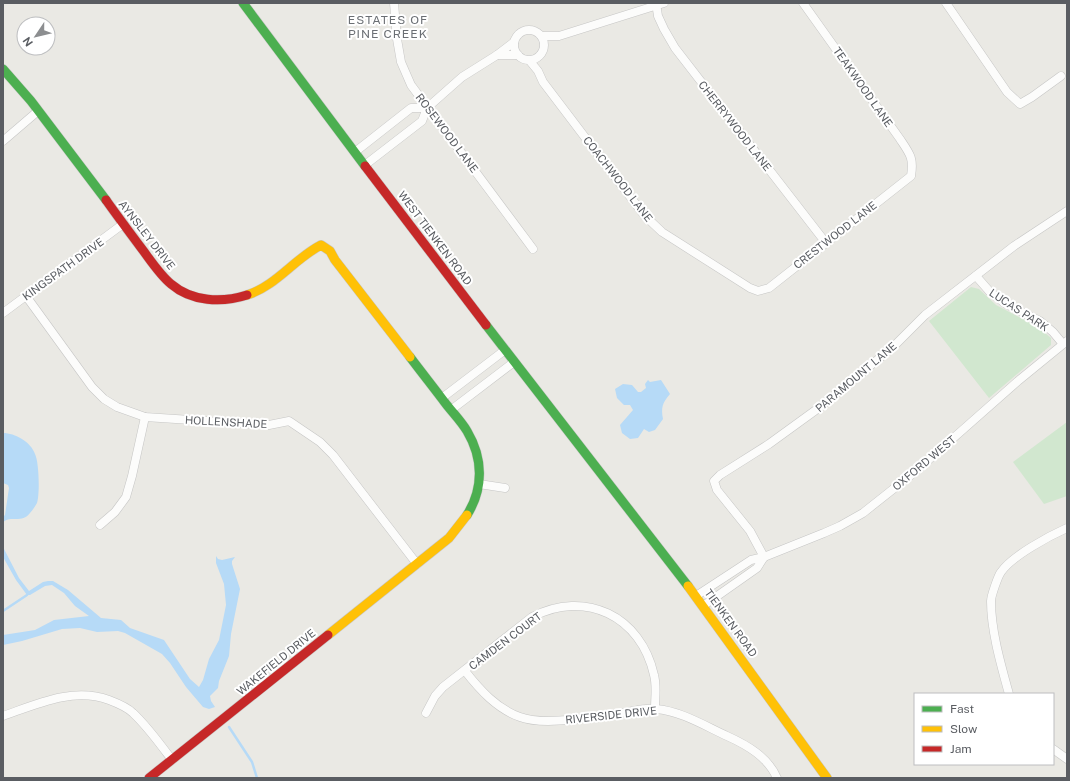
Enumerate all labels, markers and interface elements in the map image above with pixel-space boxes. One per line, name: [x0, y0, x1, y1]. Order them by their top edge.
district label: ESTATES OF PINE CREEK: [348, 13, 428, 41]
north arrow: [16, 16, 56, 56]
text: N: [20, 35, 35, 49]
street label: TEAKWOOD LANE: [831, 45, 895, 129]
street label: CHERRYWOOD LANE: [696, 79, 774, 174]
street label: ROSEWOOD LANE: [413, 91, 481, 175]
street label: COACHWOOD LANE: [581, 134, 655, 224]
street label: WEST TIENKEN ROAD: [396, 189, 474, 288]
street label: AYNSLEY DRIVE: [116, 198, 178, 272]
street label: CRESTWOOD LANE: [791, 199, 879, 271]
street label: KINGSPATH DRIVE: [20, 235, 106, 303]
street label: LUCAS PARK: [987, 286, 1051, 334]
street label: PARAMOUNT LANE: [813, 340, 899, 414]
street label: HOLLENSHADE: [185, 414, 268, 430]
street label: OXFORD WEST: [890, 433, 958, 493]
street label: TIENKEN ROAD: [702, 587, 760, 659]
street label: CAMDEN COURT: [466, 610, 544, 672]
street label: WAKEFIELD DRIVE: [235, 627, 318, 697]
legend: [914, 693, 1054, 765]
text: Fast: [950, 702, 975, 716]
street label: RIVERSIDE DRIVE: [565, 704, 658, 726]
text: Slow: [950, 722, 978, 736]
text: Jam: [950, 742, 972, 756]

